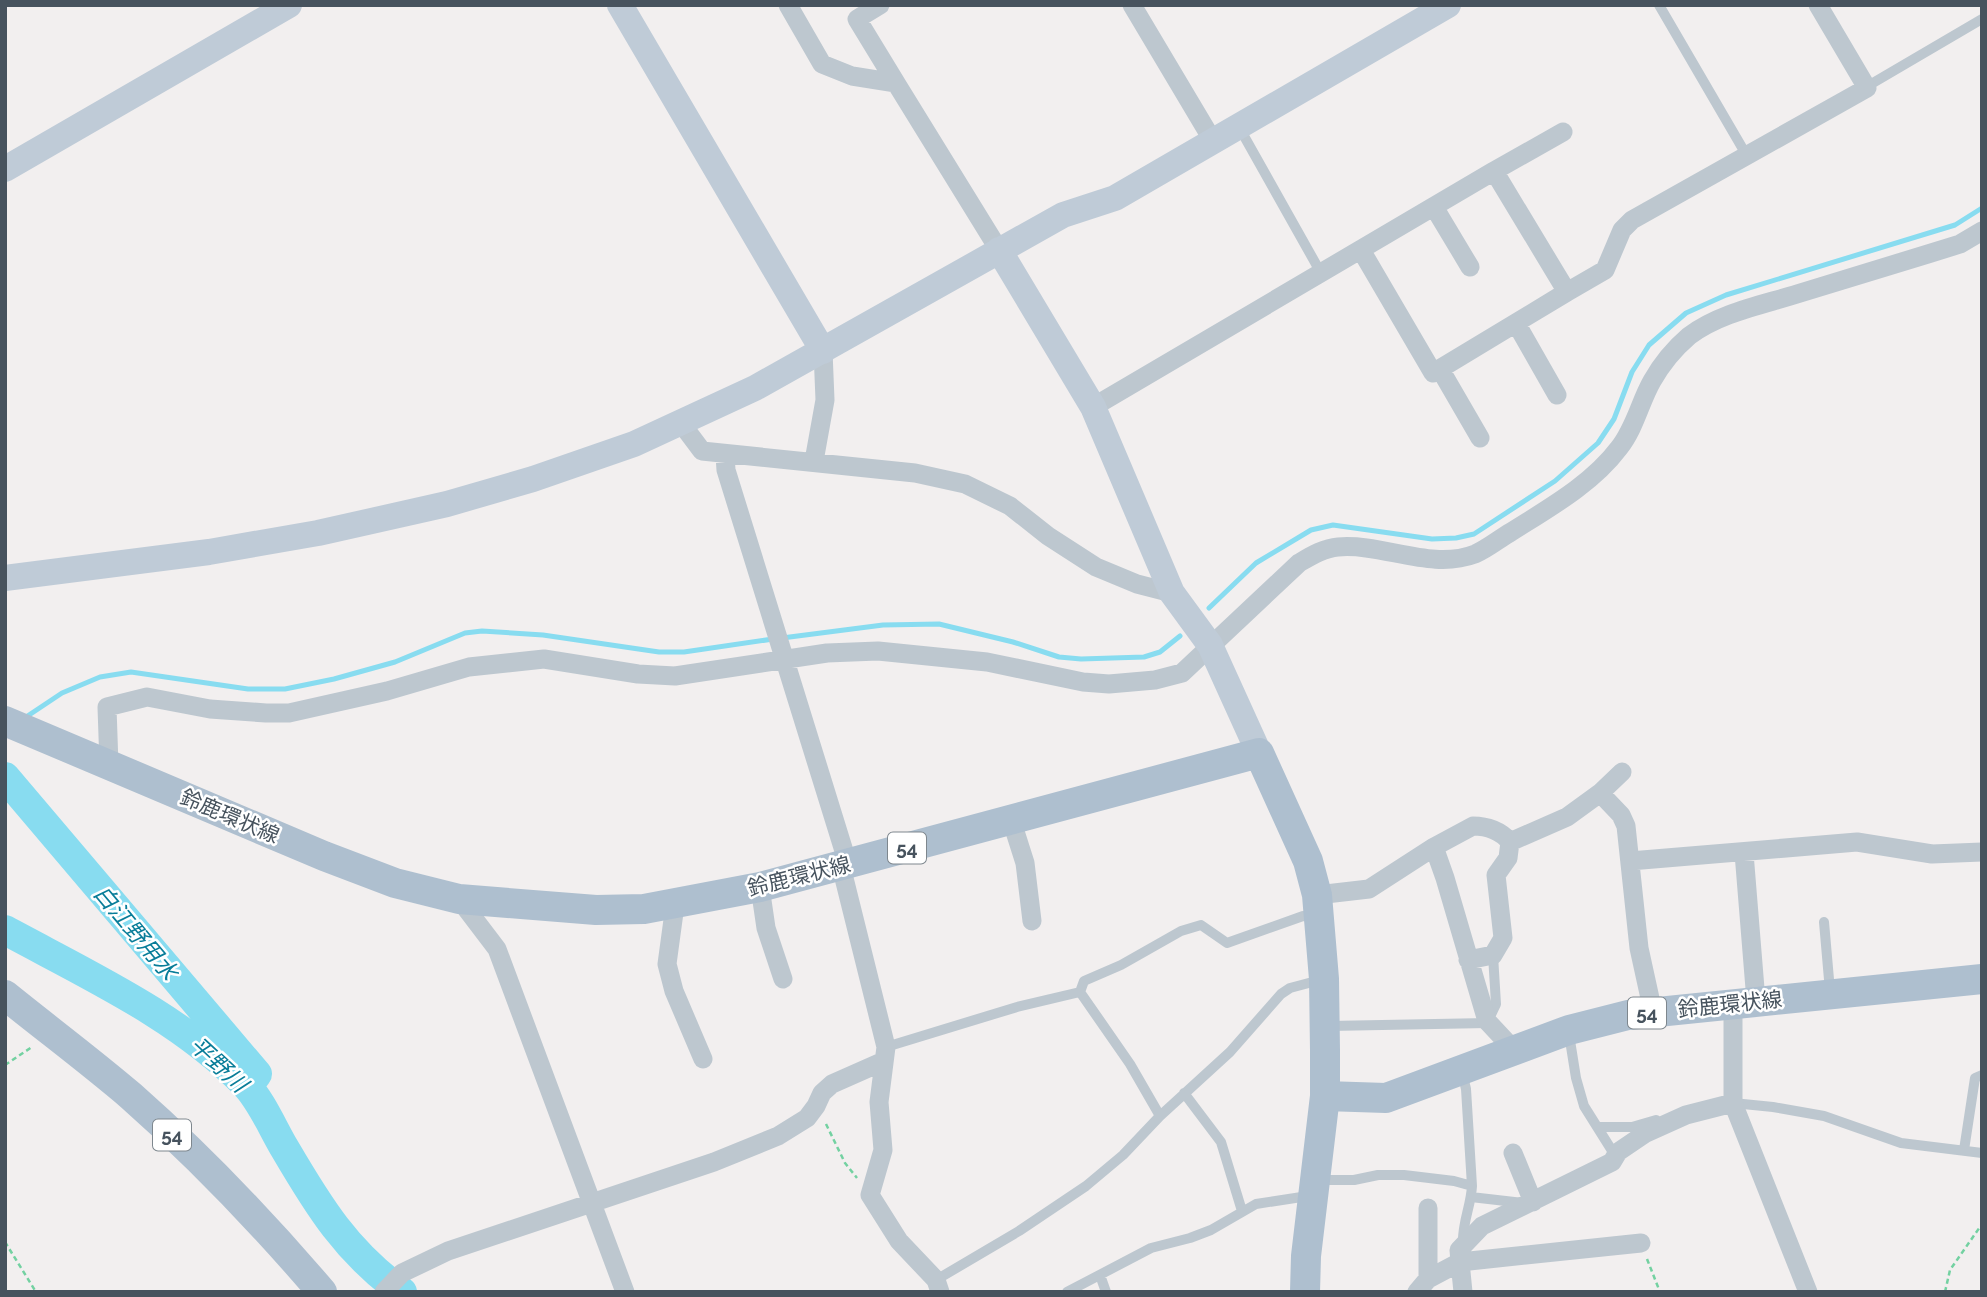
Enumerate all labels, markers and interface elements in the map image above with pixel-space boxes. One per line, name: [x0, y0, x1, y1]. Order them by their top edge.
street label: 鈴鹿環状線: [177, 784, 283, 848]
road number: 54: [888, 832, 926, 863]
street label: 鈴鹿環状線: [745, 851, 853, 901]
water label: 白江野用水: [89, 879, 185, 987]
street label: 鈴鹿環状線: [1676, 986, 1784, 1022]
road number: 54: [1628, 998, 1666, 1028]
water label: 平野川: [185, 1031, 256, 1099]
road number: 54: [153, 1120, 191, 1150]

